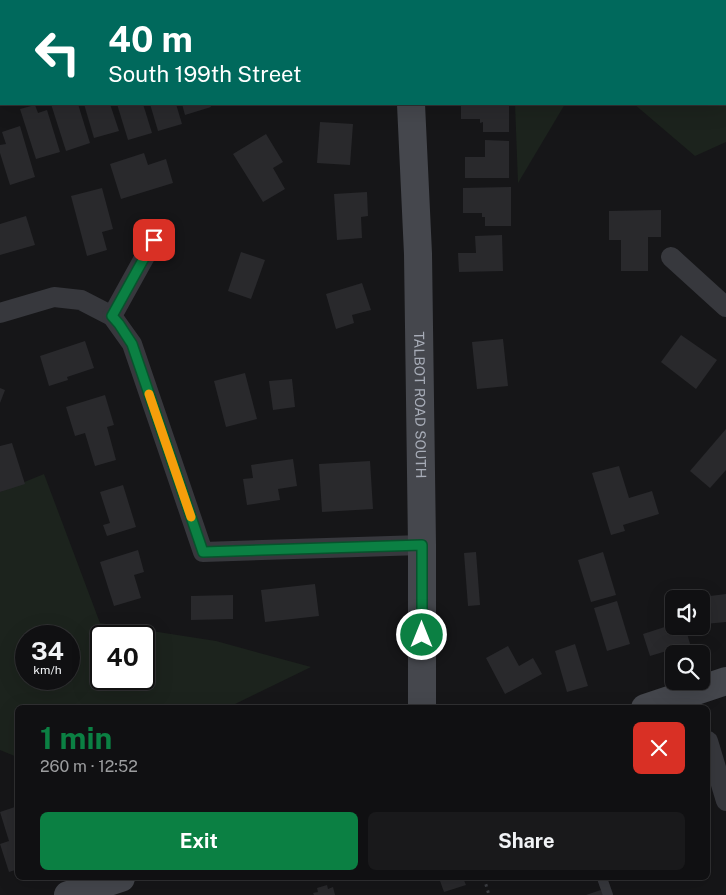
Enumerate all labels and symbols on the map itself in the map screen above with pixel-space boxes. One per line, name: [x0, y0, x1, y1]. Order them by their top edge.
pin: [133, 219, 175, 261]
street label: TALBOT ROAD SOUTH: [411, 331, 429, 478]
position arrow: [395, 608, 447, 660]
speed limit sign: 40: [90, 625, 155, 690]

